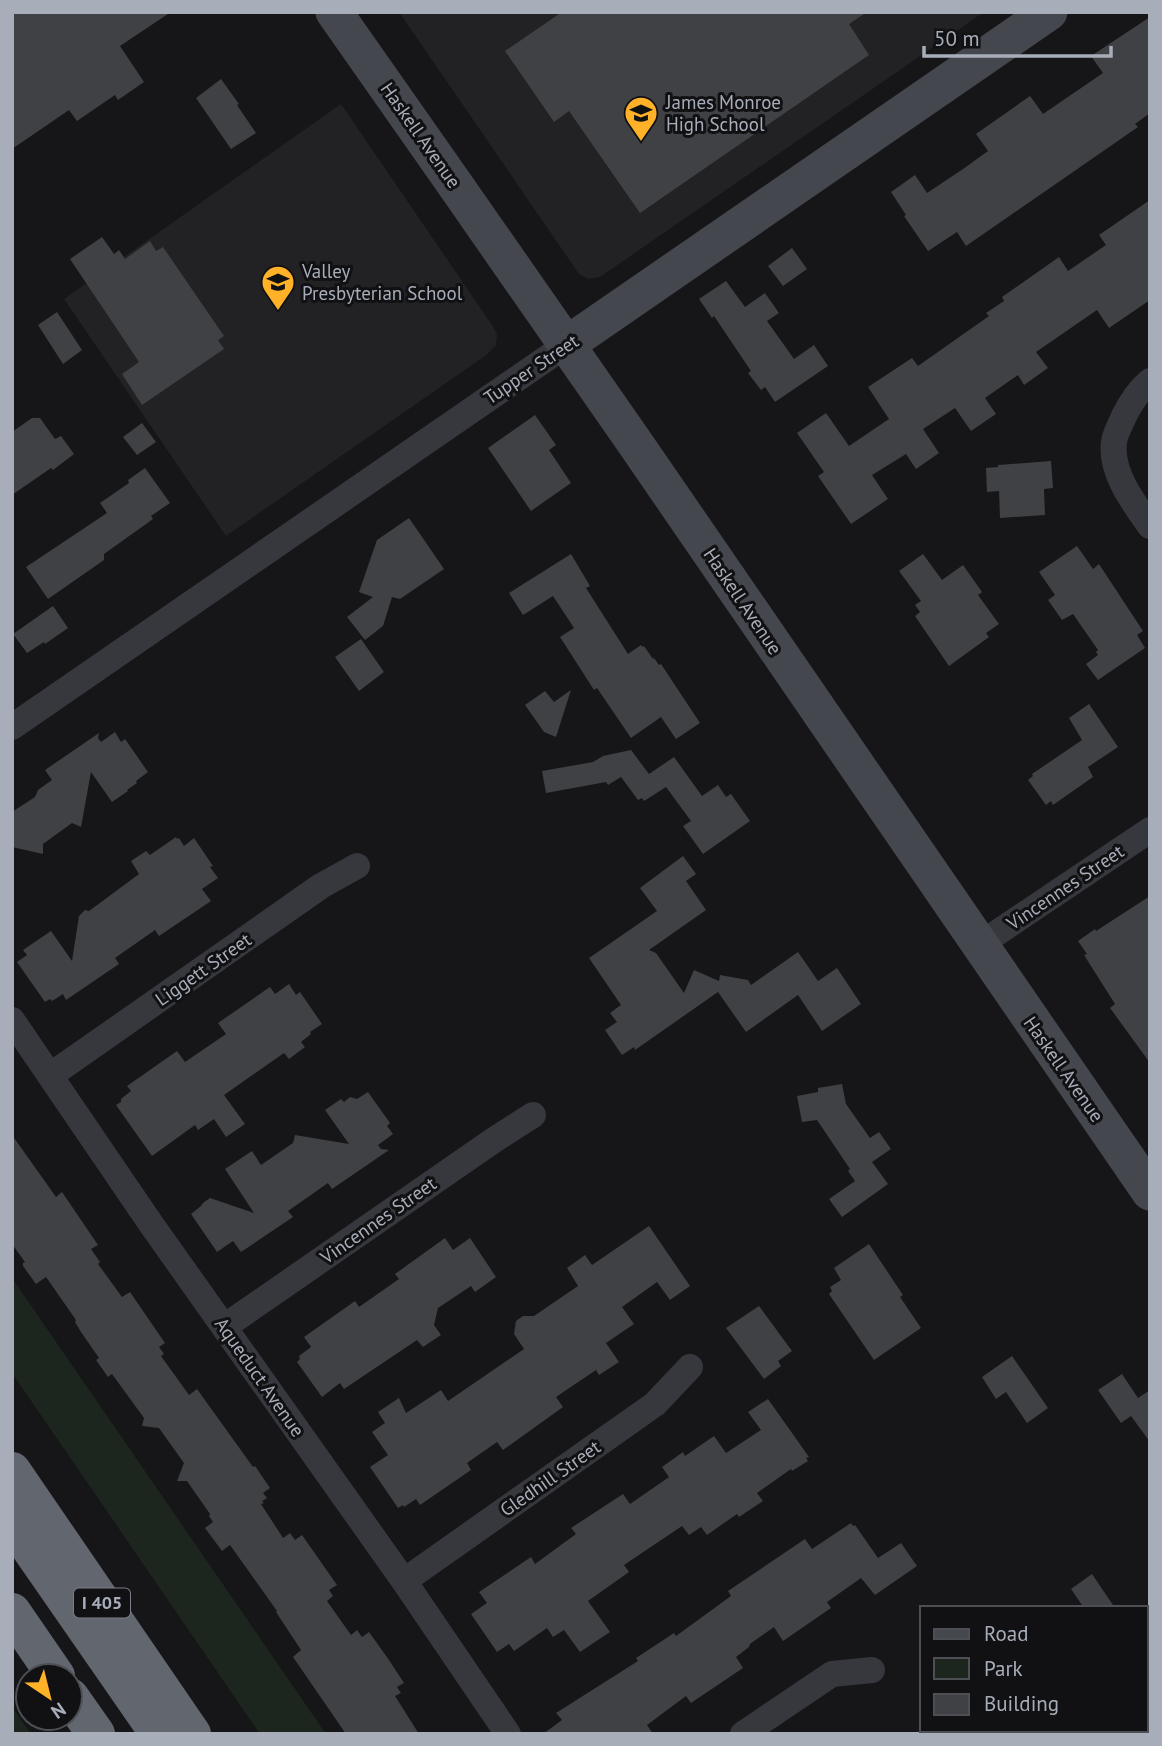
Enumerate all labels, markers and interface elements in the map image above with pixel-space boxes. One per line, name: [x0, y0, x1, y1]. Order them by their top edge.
scale bar: [924, 14, 1111, 58]
text: 50 m: [934, 25, 980, 52]
street label: Haskell Avenue: [376, 77, 466, 193]
place label: James Monroe High School: [665, 90, 781, 136]
school or university icon: James Monroe High School: [622, 94, 660, 143]
place label: Valley Presbyterian School: [301, 259, 463, 305]
school or university icon: Valley Presbyterian School: [259, 263, 297, 312]
street label: Tupper Street: [479, 328, 583, 409]
street label: Haskell Avenue: [698, 543, 788, 659]
street label: Vincennes Street: [1001, 839, 1129, 936]
street label: Liggett Street: [150, 927, 256, 1011]
street label: Haskell Avenue: [1019, 1011, 1109, 1127]
street label: Vincennes Street: [315, 1171, 441, 1269]
street label: Aqueduct Avenue: [210, 1313, 310, 1441]
street label: Gledhill Street: [495, 1434, 605, 1521]
road number: I 405: [74, 1588, 130, 1618]
legend: [920, 1606, 1148, 1732]
text: Road: [984, 1620, 1028, 1647]
text: Park: [984, 1655, 1023, 1682]
north arrow: [14, 1662, 84, 1732]
text: Building: [984, 1690, 1059, 1717]
text: N: [47, 1698, 71, 1724]

